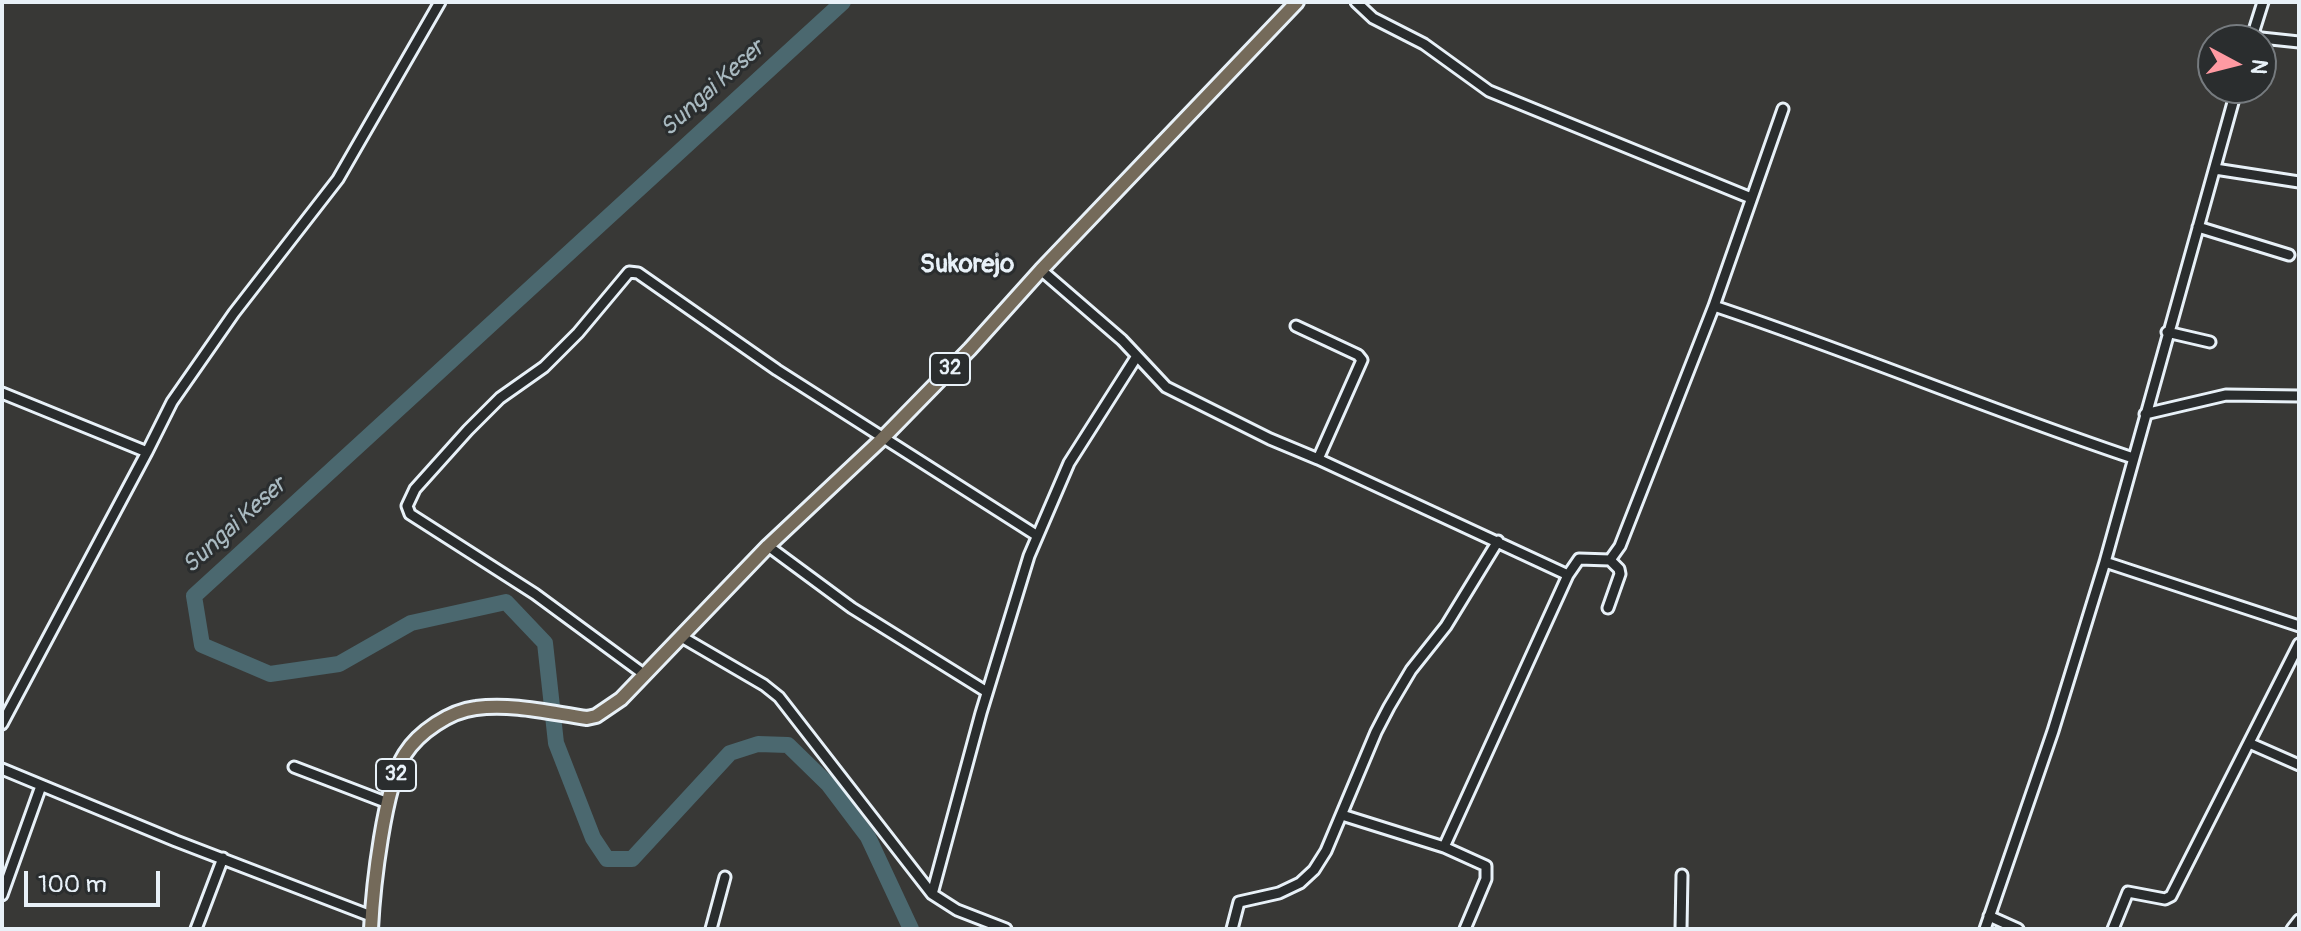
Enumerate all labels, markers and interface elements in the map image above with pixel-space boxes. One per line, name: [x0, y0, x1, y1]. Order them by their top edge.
north arrow: [2197, 24, 2277, 104]
water label: Sungai Keser: [655, 35, 771, 143]
text: N: [2244, 58, 2274, 76]
district label: Sukorejo: [920, 249, 1014, 281]
road number: 32: [930, 353, 970, 385]
water label: Sungai Keser: [177, 472, 293, 580]
road number: 32: [376, 759, 416, 791]
scale bar: [28, 855, 164, 905]
text: 100 m: [38, 870, 107, 899]

